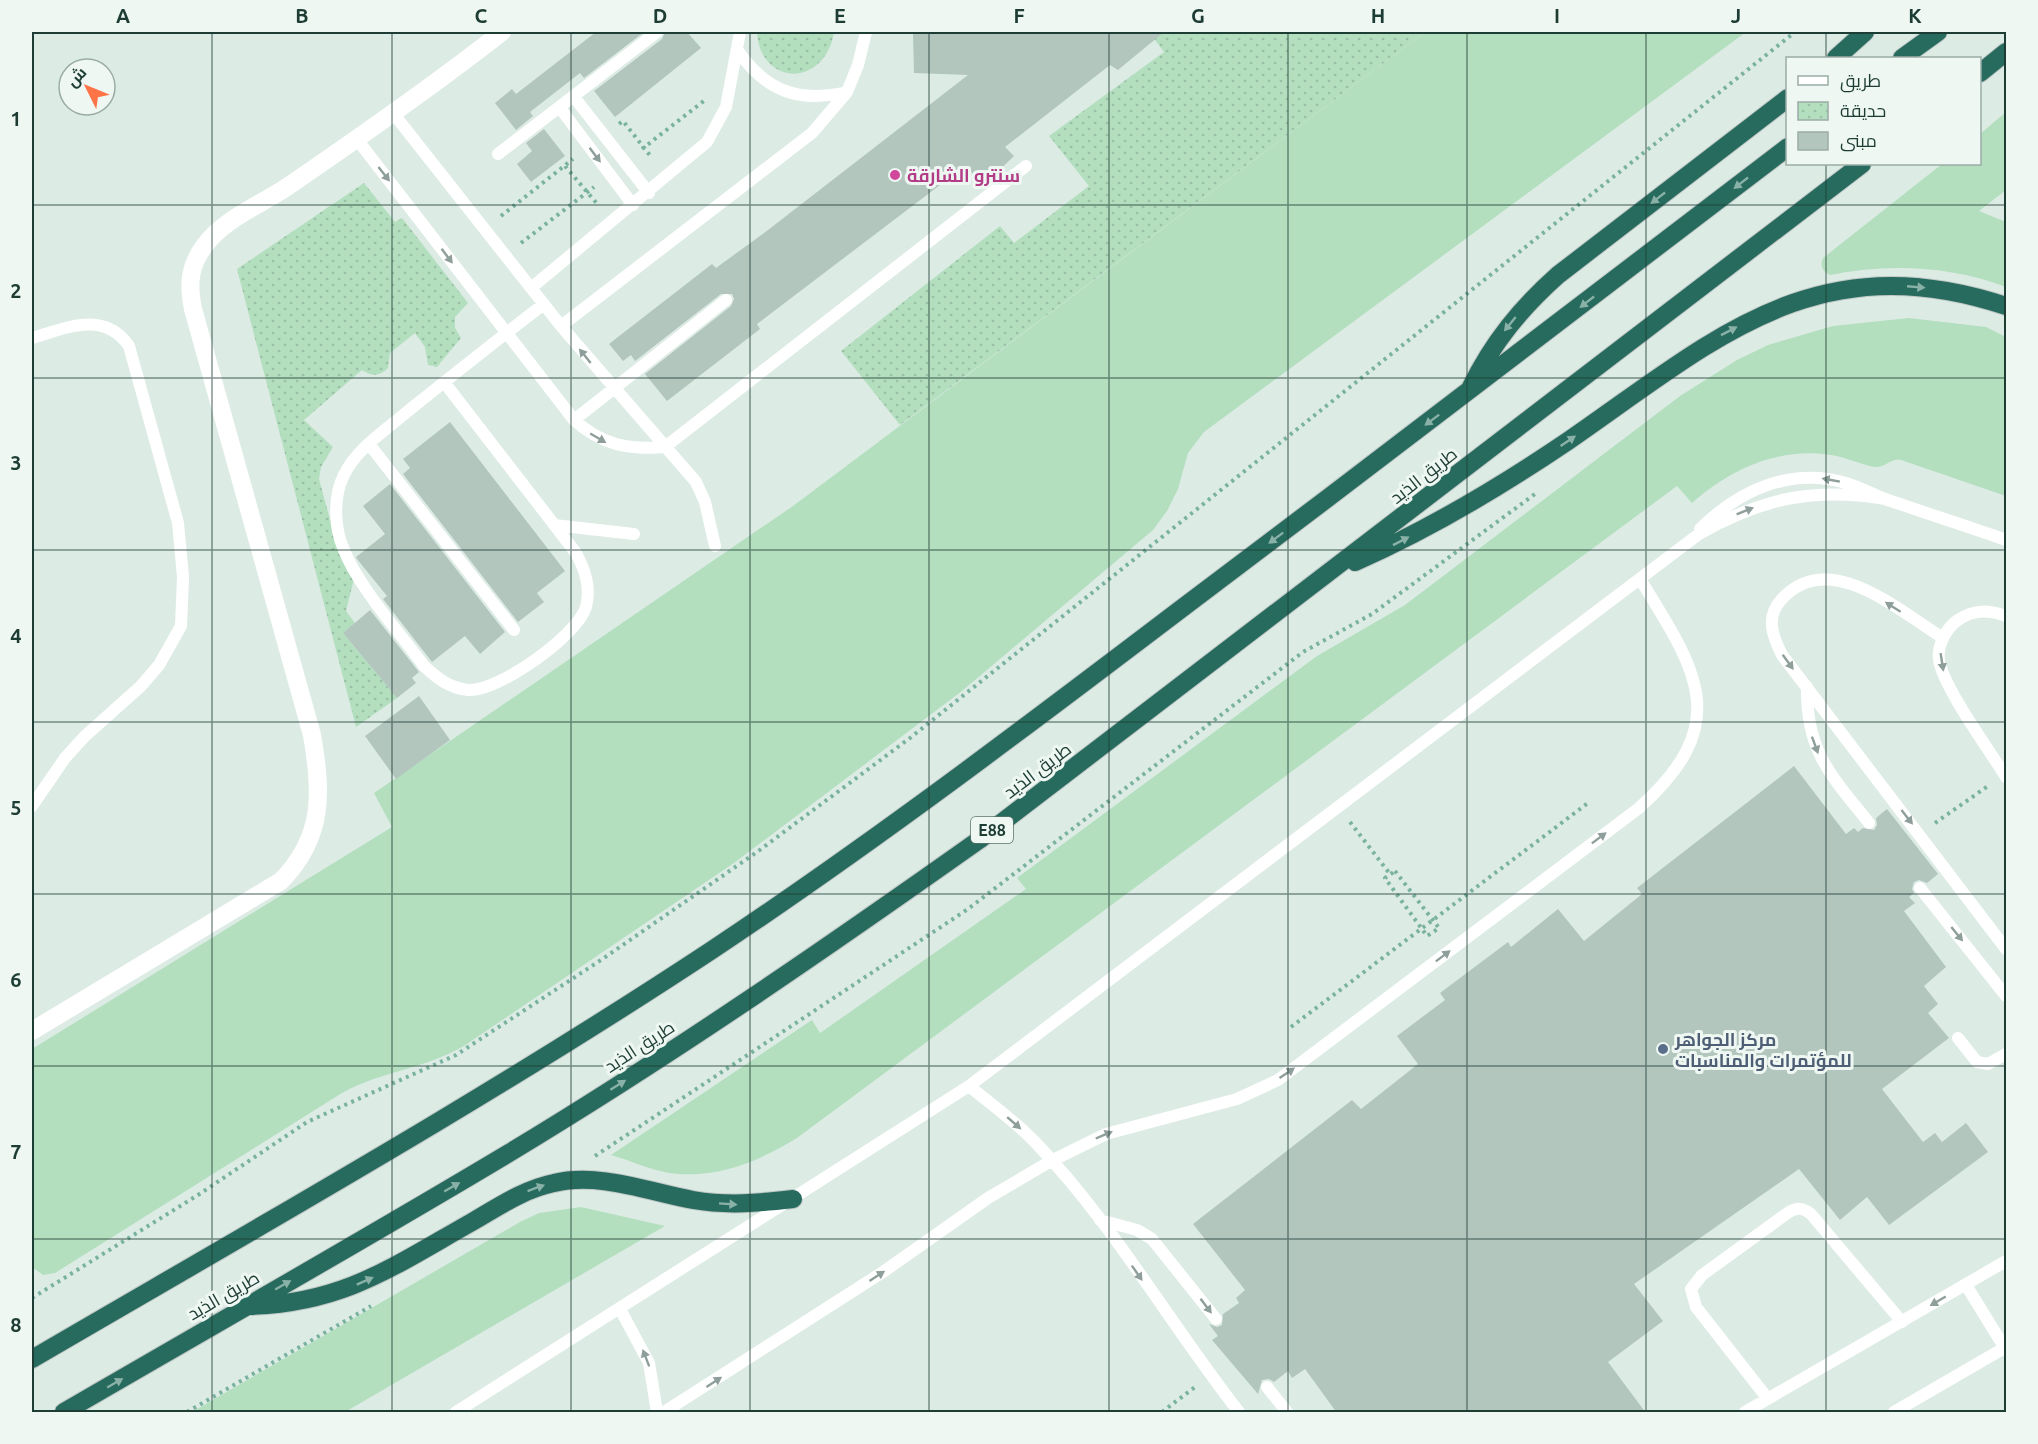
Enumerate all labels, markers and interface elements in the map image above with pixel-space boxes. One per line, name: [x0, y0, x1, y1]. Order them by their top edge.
text: A: [116, 4, 130, 27]
text: B: [295, 4, 309, 27]
text: C: [475, 4, 488, 27]
text: D: [653, 4, 667, 27]
text: E: [834, 4, 846, 27]
text: F: [1013, 4, 1025, 27]
text: G: [1191, 4, 1205, 27]
text: H: [1371, 4, 1385, 27]
text: I: [1554, 4, 1560, 27]
text: J: [1731, 4, 1741, 27]
text: K: [1908, 4, 1922, 27]
north arrow: [57, 57, 117, 117]
legend: [1786, 57, 1981, 165]
text: ش: [62, 63, 90, 91]
text: طريق: [1840, 70, 1881, 93]
text: حديقة: [1840, 100, 1886, 120]
text: 1: [10, 107, 22, 130]
text: مبنى: [1840, 130, 1877, 152]
one-way arrow: [589, 147, 601, 162]
place label: سنترو الشارقة: [907, 165, 1020, 187]
one-way arrow: [377, 166, 390, 182]
marker: سنترو الشارقة: [888, 168, 902, 182]
one-way arrow: [1733, 176, 1749, 189]
one-way arrow: [1650, 191, 1666, 204]
one-way arrow: [441, 248, 453, 264]
text: 2: [10, 279, 22, 302]
one-way arrow: [1906, 282, 1925, 292]
one-way arrow: [1579, 295, 1594, 307]
one-way arrow: [1504, 316, 1517, 331]
one-way arrow: [1720, 326, 1737, 336]
one-way arrow: [579, 348, 592, 364]
one-way arrow: [1424, 414, 1440, 427]
one-way arrow: [590, 433, 607, 443]
one-way arrow: [1559, 435, 1575, 447]
street label: طريق الذيد: [1386, 443, 1462, 510]
text: 3: [10, 451, 22, 474]
one-way arrow: [1822, 475, 1841, 484]
one-way arrow: [1737, 506, 1755, 516]
one-way arrow: [1269, 531, 1284, 543]
one-way arrow: [1392, 536, 1409, 546]
one-way arrow: [1885, 601, 1901, 612]
text: 4: [10, 624, 22, 647]
one-way arrow: [1937, 653, 1946, 672]
one-way arrow: [1782, 654, 1794, 670]
one-way arrow: [1810, 736, 1820, 754]
street label: طريق الذيد: [999, 738, 1076, 804]
text: 5: [10, 796, 22, 819]
one-way arrow: [1900, 809, 1913, 825]
road number: E88: [971, 817, 1013, 843]
one-way arrow: [1591, 833, 1606, 845]
one-way arrow: [1950, 926, 1963, 942]
one-way arrow: [1436, 951, 1451, 963]
text: 6: [10, 968, 22, 991]
street label: طريق الذيد: [600, 1016, 679, 1078]
place label: مركز الجواهر للمؤتمرات والمناسبات: [1674, 1029, 1852, 1072]
marker: مركز الجواهر للمؤتمرات والمناسبات: [1656, 1042, 1670, 1056]
one-way arrow: [1279, 1067, 1295, 1079]
one-way arrow: [610, 1079, 626, 1090]
one-way arrow: [1006, 1116, 1021, 1129]
one-way arrow: [1095, 1130, 1113, 1140]
text: 7: [10, 1140, 22, 1163]
one-way arrow: [443, 1182, 460, 1192]
one-way arrow: [527, 1183, 545, 1193]
one-way arrow: [718, 1199, 737, 1209]
one-way arrow: [1131, 1265, 1143, 1281]
street label: طريق الذيد: [184, 1267, 264, 1326]
one-way arrow: [869, 1270, 886, 1281]
one-way arrow: [356, 1276, 374, 1286]
one-way arrow: [275, 1279, 291, 1290]
one-way arrow: [1929, 1296, 1946, 1306]
one-way arrow: [1200, 1298, 1212, 1314]
text: 8: [10, 1313, 22, 1336]
one-way arrow: [641, 1349, 650, 1367]
one-way arrow: [705, 1376, 722, 1387]
one-way arrow: [107, 1378, 124, 1388]

